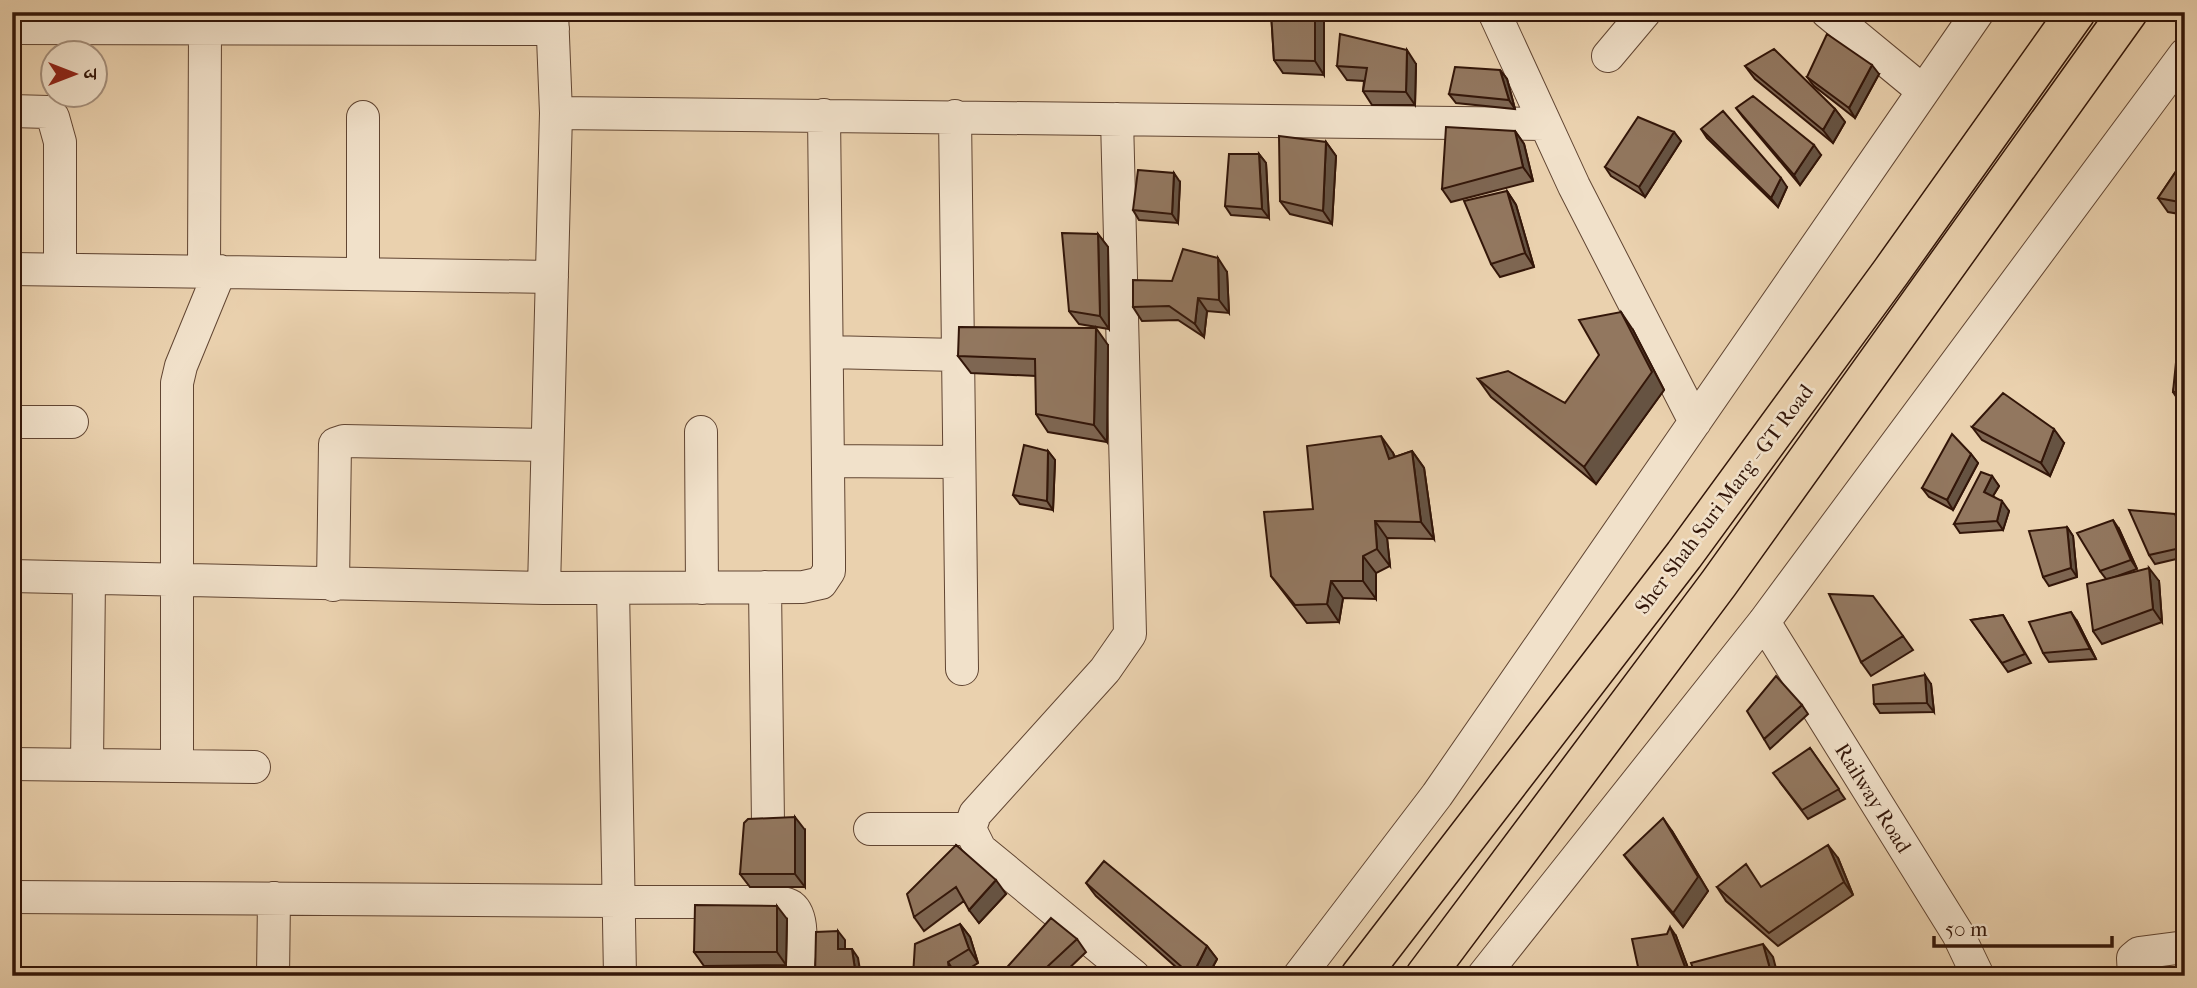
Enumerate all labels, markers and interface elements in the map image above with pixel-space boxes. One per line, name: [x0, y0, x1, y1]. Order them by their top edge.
north arrow: [38, 38, 108, 108]
text: उ: [79, 67, 101, 80]
street label: Sher Shah Suri Marg - GT Road: [1630, 379, 1818, 618]
street label: Railway Road: [1830, 739, 1916, 858]
scale bar: [1934, 904, 2113, 948]
text: 50 m: [1945, 917, 1988, 941]

